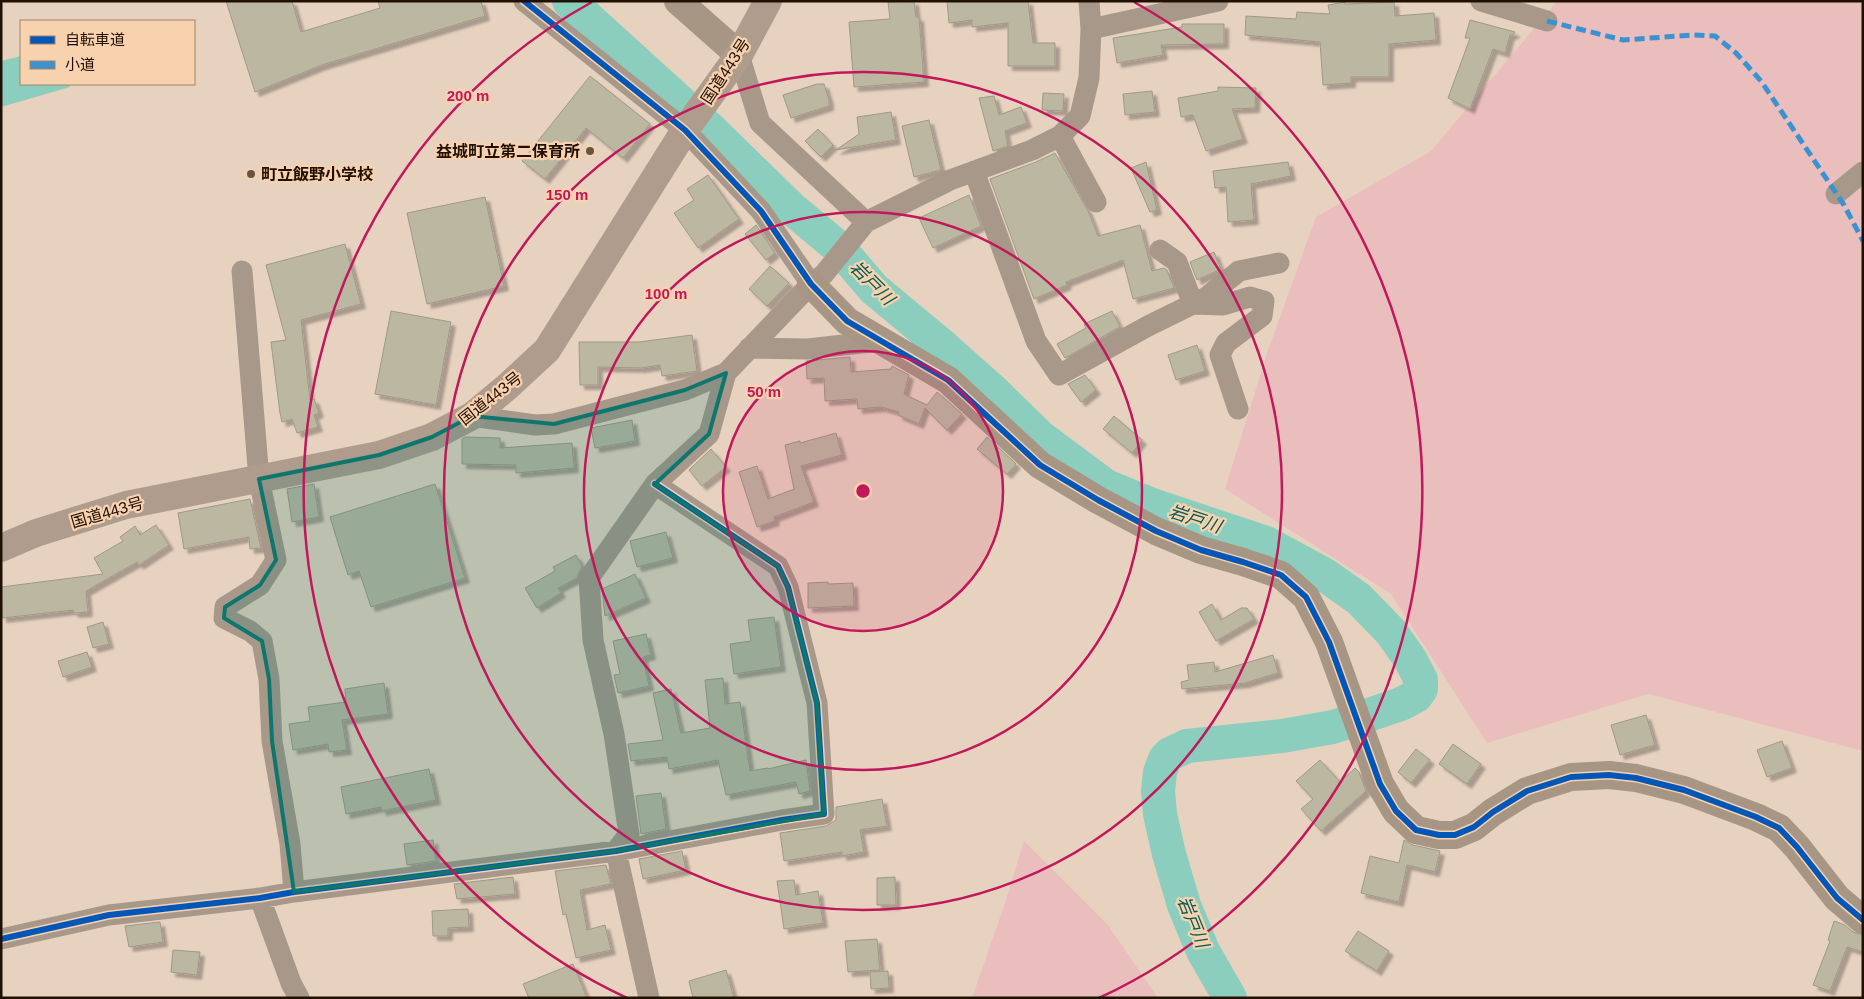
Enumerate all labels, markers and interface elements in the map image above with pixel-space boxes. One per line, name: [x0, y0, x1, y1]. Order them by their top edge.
legend: [20, 20, 195, 85]
text: 自転車道: [65, 31, 125, 48]
street label: 国道443号: [698, 35, 753, 107]
text: 小道: [65, 56, 95, 73]
text: 200 m: [447, 87, 489, 104]
place label: 益城町立第二保育所: [436, 142, 580, 160]
marker: 益城町立第二保育所: [584, 145, 596, 157]
place label: 町立飯野小学校: [261, 166, 373, 183]
marker: 町立飯野小学校: [245, 168, 257, 180]
text: 150 m: [546, 186, 588, 203]
water label: 岩戸川: [846, 257, 900, 311]
text: 100 m: [645, 285, 687, 302]
street label: 国道443号: [456, 369, 525, 428]
text: 50 m: [747, 383, 781, 400]
centre of rings: [854, 482, 872, 500]
street label: 国道443号: [69, 494, 145, 531]
water label: 岩戸川: [1166, 501, 1226, 537]
water label: 岩戸川: [1174, 893, 1213, 953]

